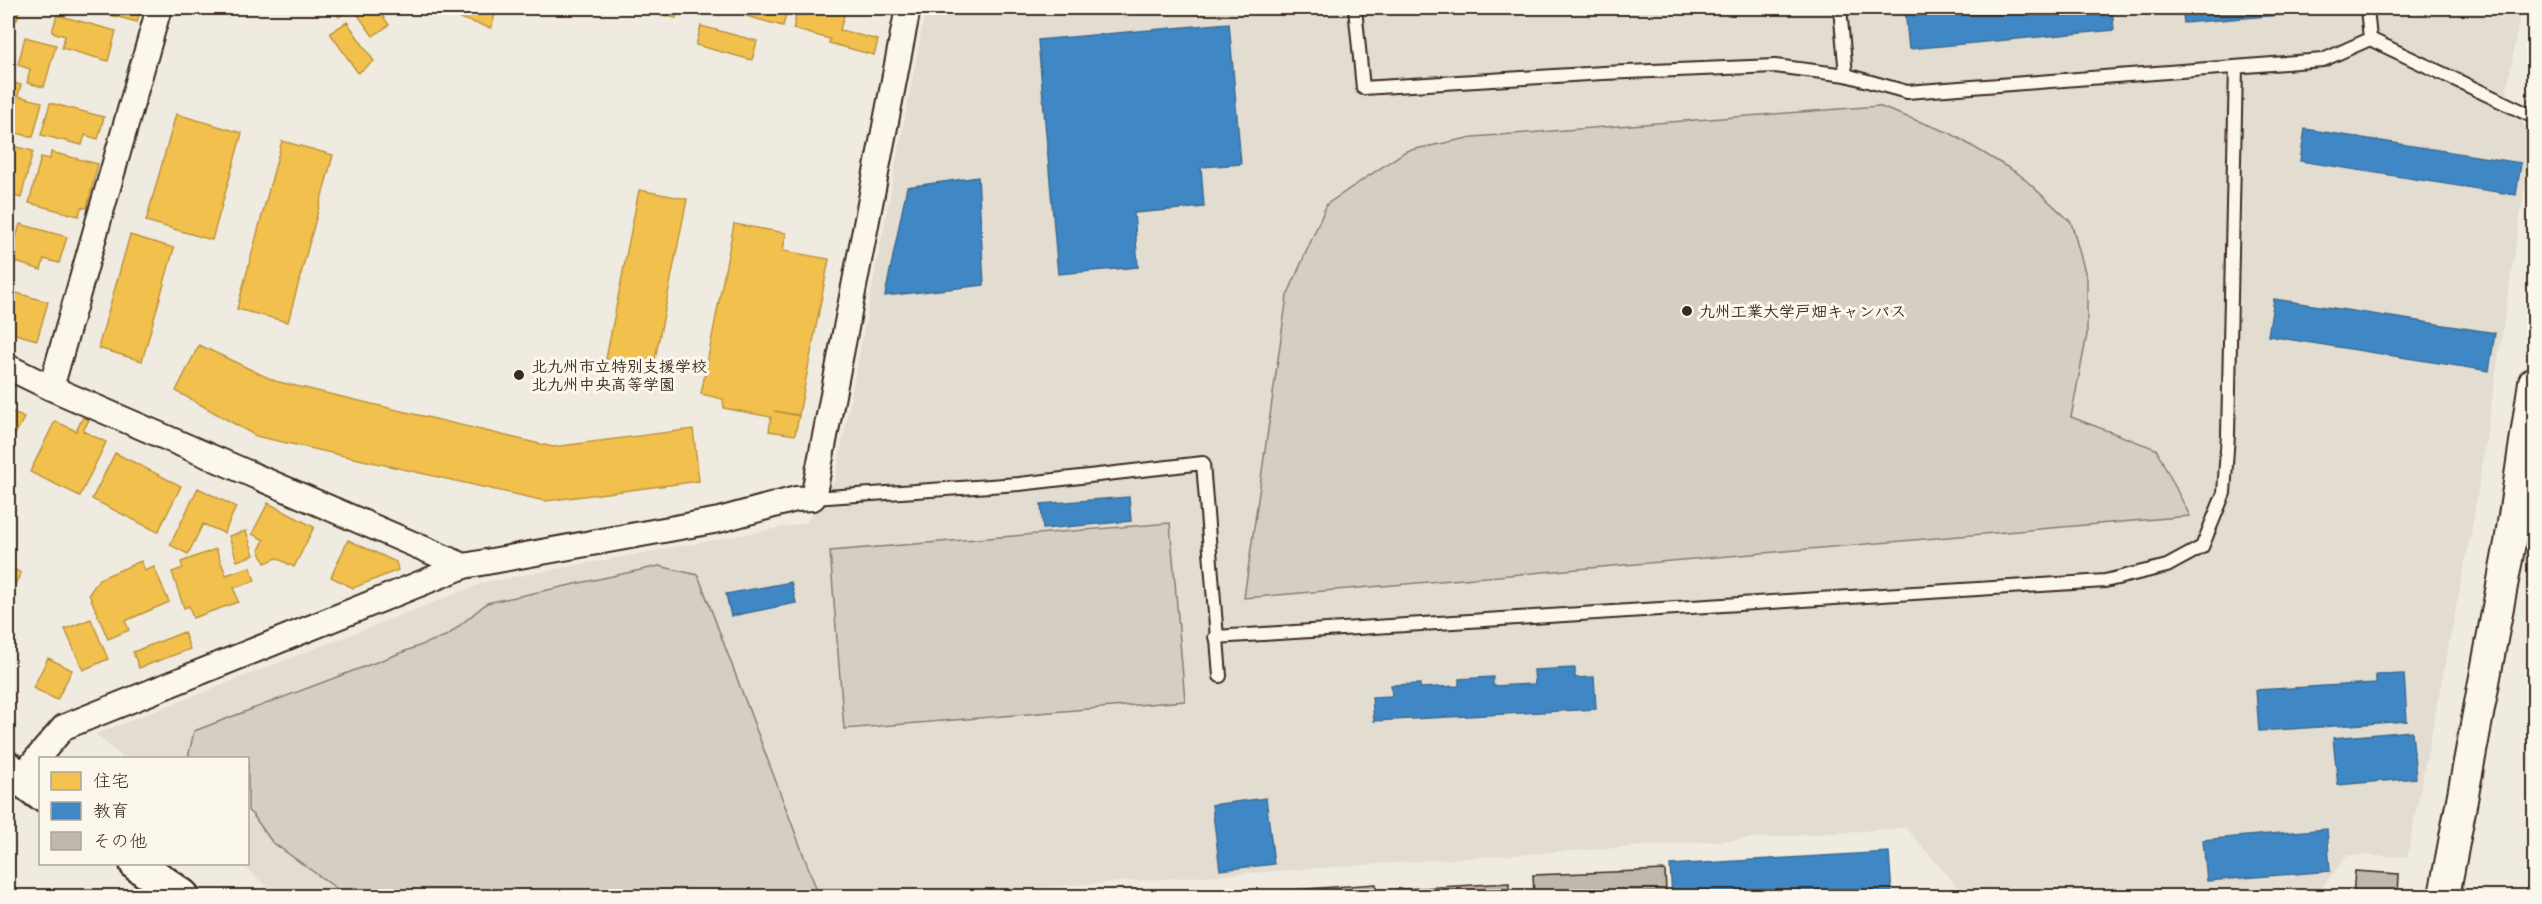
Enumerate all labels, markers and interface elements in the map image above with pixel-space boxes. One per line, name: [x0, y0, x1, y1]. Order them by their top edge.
place label: 九州工業大学戸畑キャンパス: [1699, 301, 1906, 322]
marker: 九州工業大学戸畑キャンパス: [1680, 304, 1694, 318]
place label: 北九州市立特別支援学校 北九州中央高等学園: [531, 356, 707, 395]
marker: 北九州市立特別支援学校 北九州中央高等学園: [512, 368, 526, 382]
legend: [39, 757, 249, 865]
text: 住宅: [93, 769, 129, 793]
text: 教育: [93, 799, 129, 823]
text: その他: [93, 829, 147, 853]

